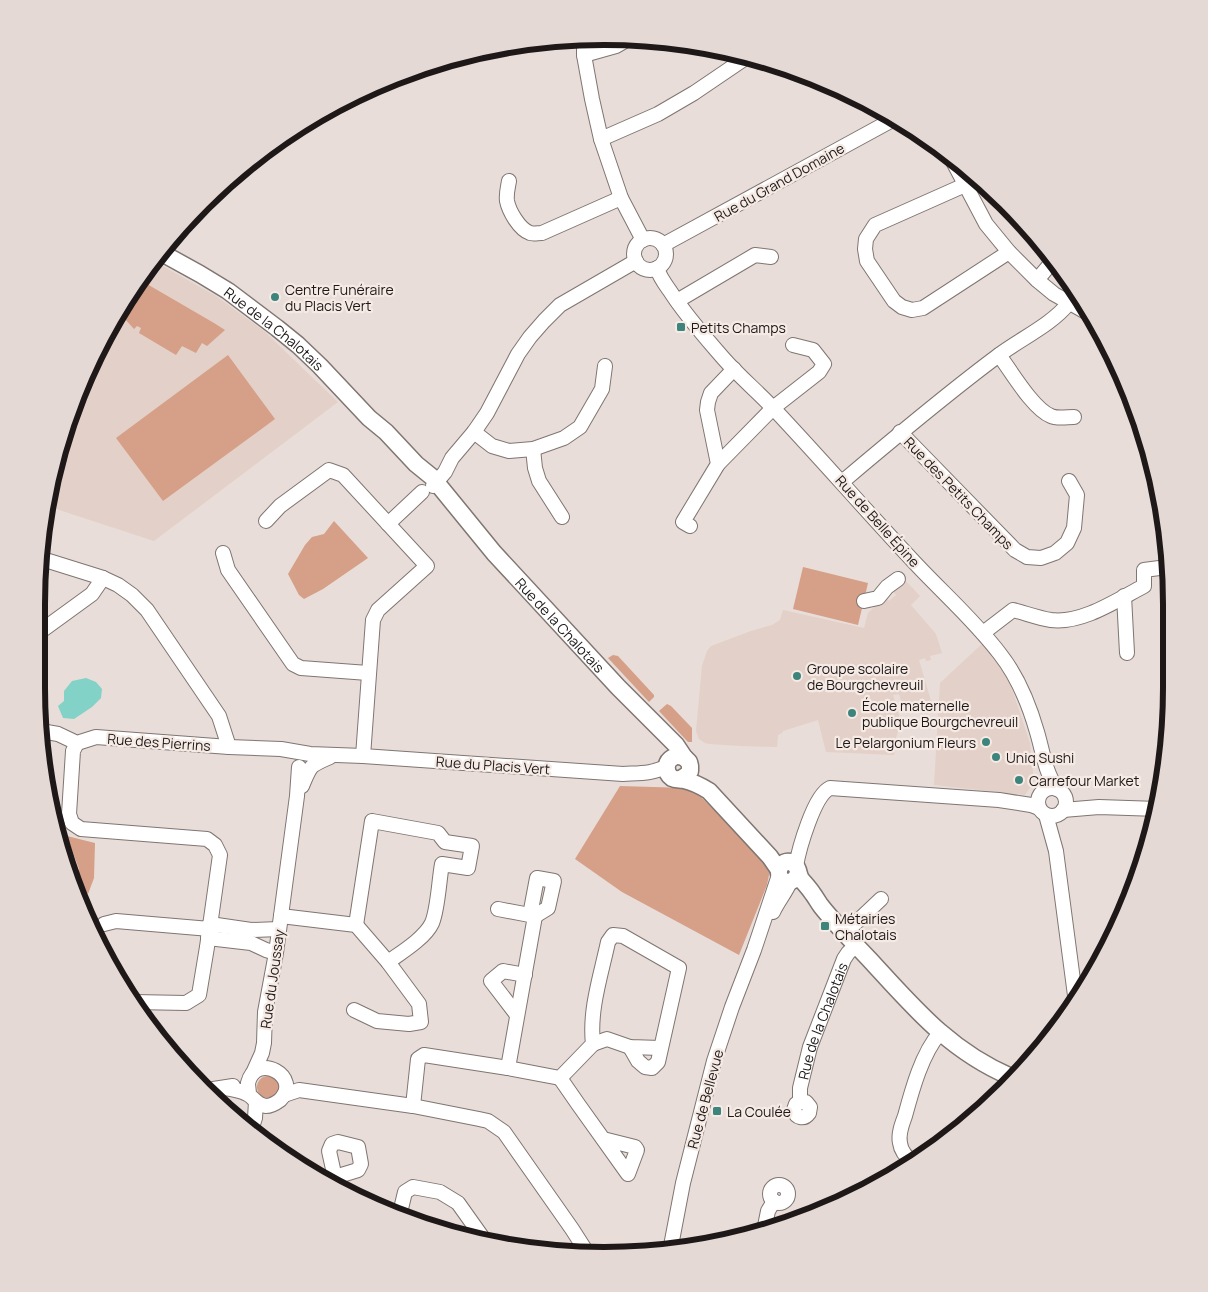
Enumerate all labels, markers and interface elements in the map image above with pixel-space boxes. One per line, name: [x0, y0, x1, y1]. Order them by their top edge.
street label: Rue du Grand Domaine: [710, 138, 848, 226]
place label: Centre Funéraire du Placis Vert: [285, 280, 394, 315]
street label: Rue de la Chalotais: [221, 282, 328, 374]
marker: Centre Funéraire du Placis Vert: [269, 291, 281, 303]
place label: Petits Champs: [691, 318, 786, 337]
marker: Petits Champs: [675, 321, 687, 333]
street label: Rue des Petits Champs: [900, 433, 1018, 553]
street label: Rue de Belle Épine: [832, 471, 924, 571]
street label: Rue de la Chalotais: [512, 573, 609, 676]
place label: Groupe scolaire de Bourgchevreuil: [807, 659, 924, 694]
marker: Groupe scolaire de Bourgchevreuil: [791, 670, 803, 682]
place label: École maternelle publique Bourgchevreuil: [862, 696, 1018, 731]
marker: École maternelle publique Bourgchevreuil: [846, 707, 858, 719]
street label: Rue des Pierrins: [107, 729, 211, 755]
place label: Le Pelargonium Fleurs: [835, 733, 976, 752]
marker: Le Pelargonium Fleurs: [980, 736, 992, 748]
place label: Uniq Sushi: [1006, 748, 1074, 767]
marker: Uniq Sushi: [990, 751, 1002, 763]
street label: Rue du Placis Vert: [435, 752, 551, 778]
place label: Carrefour Market: [1029, 771, 1140, 790]
marker: Carrefour Market: [1013, 774, 1025, 786]
place label: Métairies Chalotais: [835, 909, 897, 944]
marker: Métairies Chalotais: [819, 920, 831, 932]
street label: Rue du Joussay: [256, 928, 288, 1030]
street label: Rue de la Chalotais: [793, 960, 851, 1081]
street label: Rue de Bellevue: [683, 1047, 727, 1151]
place label: La Coulée: [727, 1102, 791, 1121]
marker: La Coulée: [711, 1105, 723, 1117]

